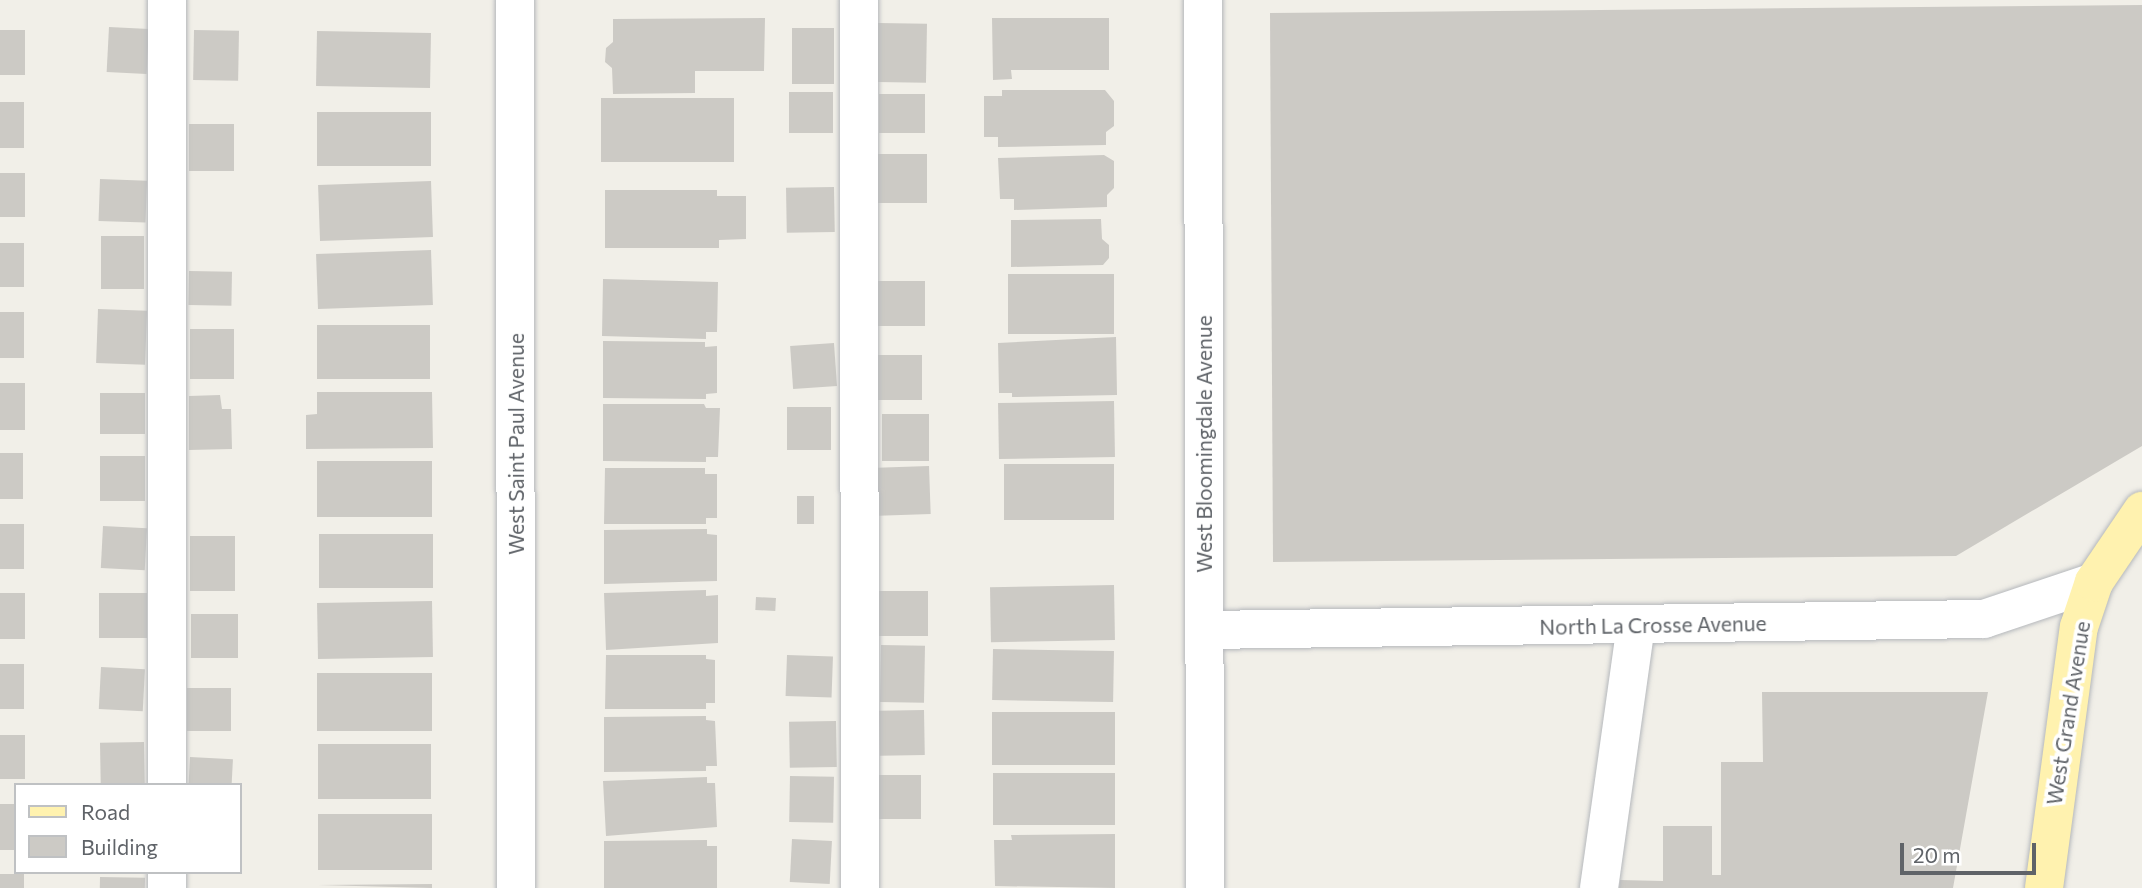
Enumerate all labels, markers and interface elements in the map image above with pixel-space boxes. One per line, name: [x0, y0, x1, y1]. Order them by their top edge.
street label: West Bloomingdale Avenue: [1191, 315, 1217, 573]
street label: West Saint Paul Avenue: [503, 333, 529, 555]
street label: North La Crosse Avenue: [1539, 610, 1767, 640]
street label: West Grand Avenue: [2041, 619, 2095, 807]
legend: [14, 783, 242, 874]
text: Road: [81, 799, 130, 824]
scale bar: [1904, 828, 2040, 872]
text: Building: [81, 834, 158, 859]
text: 20 m: [1913, 842, 1961, 867]

